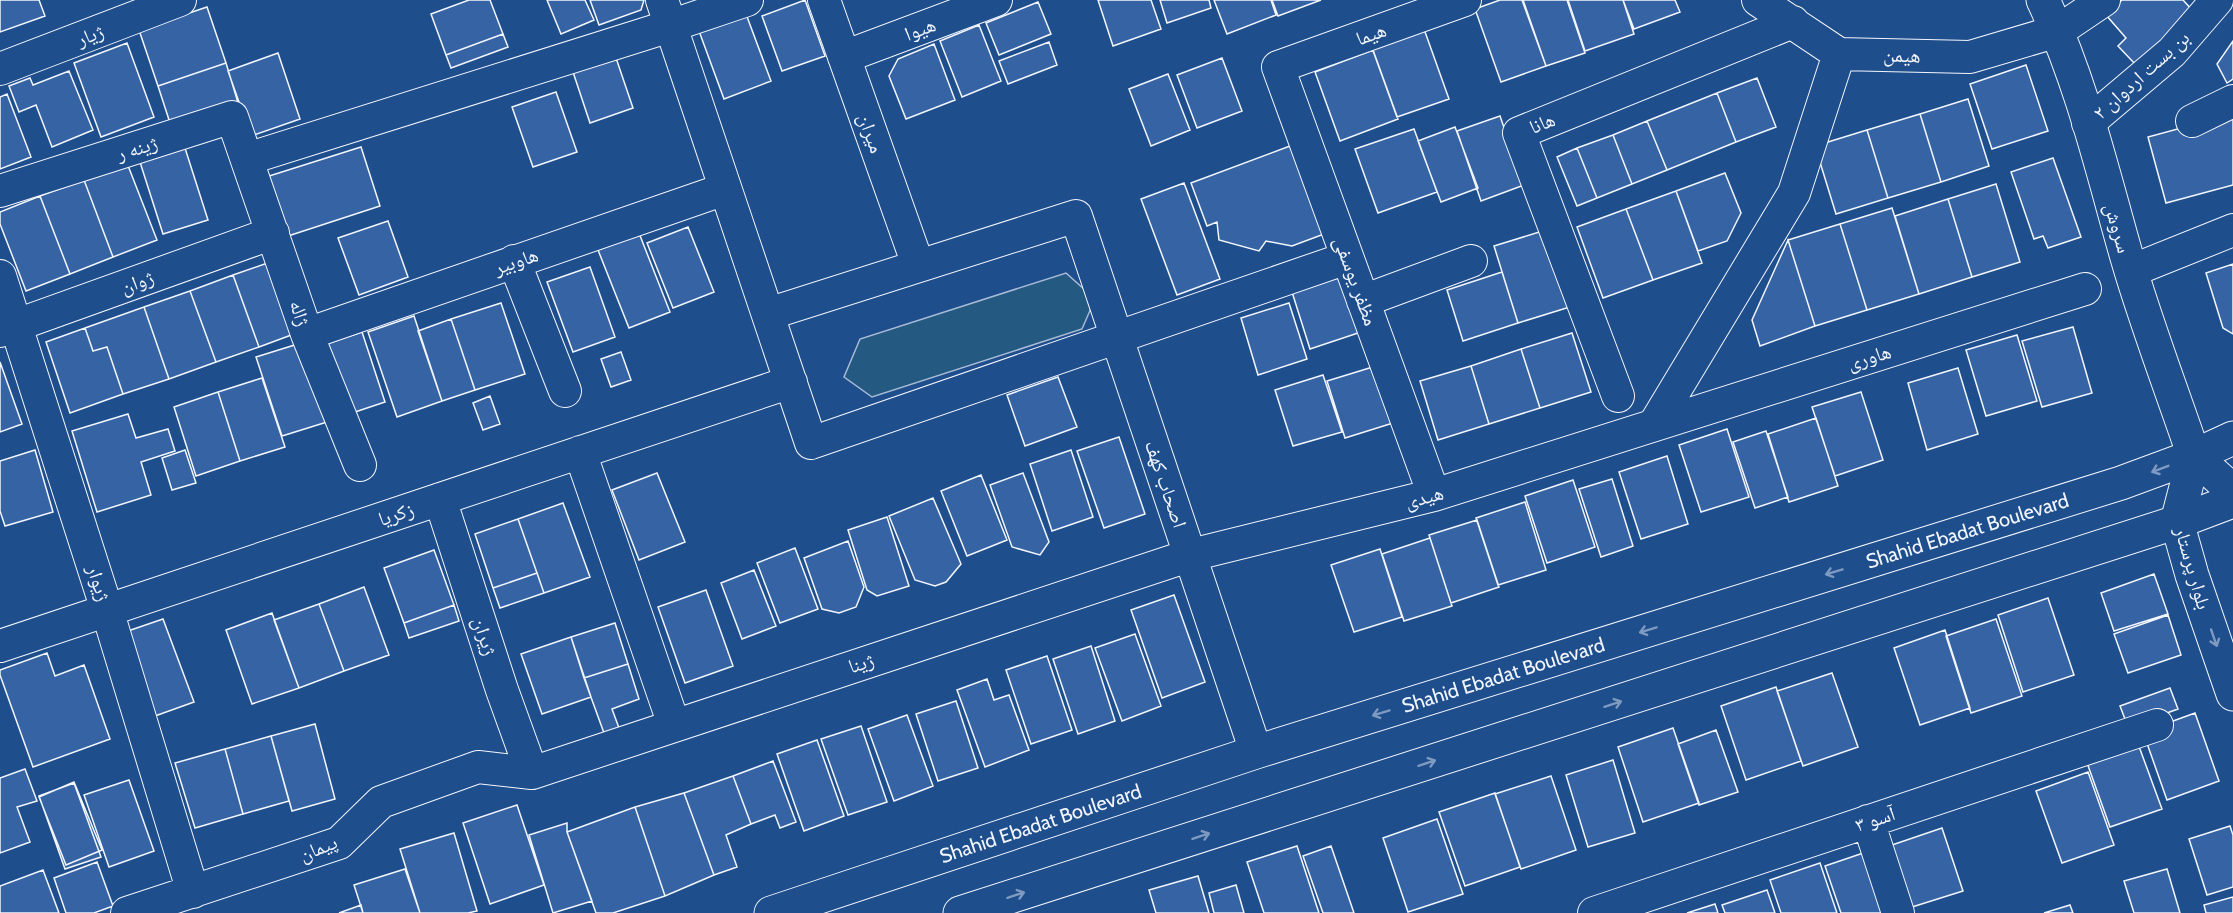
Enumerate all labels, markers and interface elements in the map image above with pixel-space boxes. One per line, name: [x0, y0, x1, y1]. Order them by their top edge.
street label: هیوا: [901, 12, 939, 46]
street label: هیما: [1352, 17, 1390, 51]
street label: ژیار: [72, 19, 107, 51]
street label: بن بست اردوان ۲: [2088, 25, 2194, 125]
street label: هیمن: [1883, 42, 1921, 68]
street label: هانا: [1526, 107, 1558, 139]
street label: میران: [853, 110, 889, 156]
street label: ژینه ر: [113, 130, 160, 166]
street label: سروش: [2099, 200, 2137, 256]
street label: مظفر یوسفی: [1329, 233, 1383, 329]
street label: هاوبیر: [490, 242, 541, 280]
street label: ژوان: [117, 265, 157, 299]
street label: ژاله: [284, 297, 316, 329]
street label: هاوری: [1844, 339, 1894, 375]
street label: اصحاب کهف: [1140, 437, 1192, 531]
one-way arrow: [2151, 464, 2170, 475]
street label: هیدی: [1402, 480, 1446, 514]
street label: Shahid Ebadat Boulevard: [1863, 488, 2072, 574]
street label: زکریا: [375, 497, 417, 531]
street label: بلوار پرستار: [2169, 523, 2216, 612]
street label: ژیوار: [82, 561, 116, 604]
one-way arrow: [1825, 567, 1844, 578]
street label: ژیران: [468, 614, 502, 658]
one-way arrow: [1639, 625, 1658, 636]
one-way arrow: [2209, 628, 2220, 647]
street label: Shahid Ebadat Boulevard: [1399, 632, 1608, 718]
street label: ژینا: [845, 648, 877, 678]
one-way arrow: [1603, 697, 1622, 708]
one-way arrow: [1372, 708, 1391, 719]
one-way arrow: [1417, 757, 1436, 768]
street label: Shahid Ebadat Boulevard: [937, 779, 1144, 868]
street label: آسو ۳: [1852, 801, 1899, 837]
one-way arrow: [1191, 829, 1210, 840]
street label: پیمان: [295, 830, 341, 867]
one-way arrow: [1006, 889, 1025, 900]

